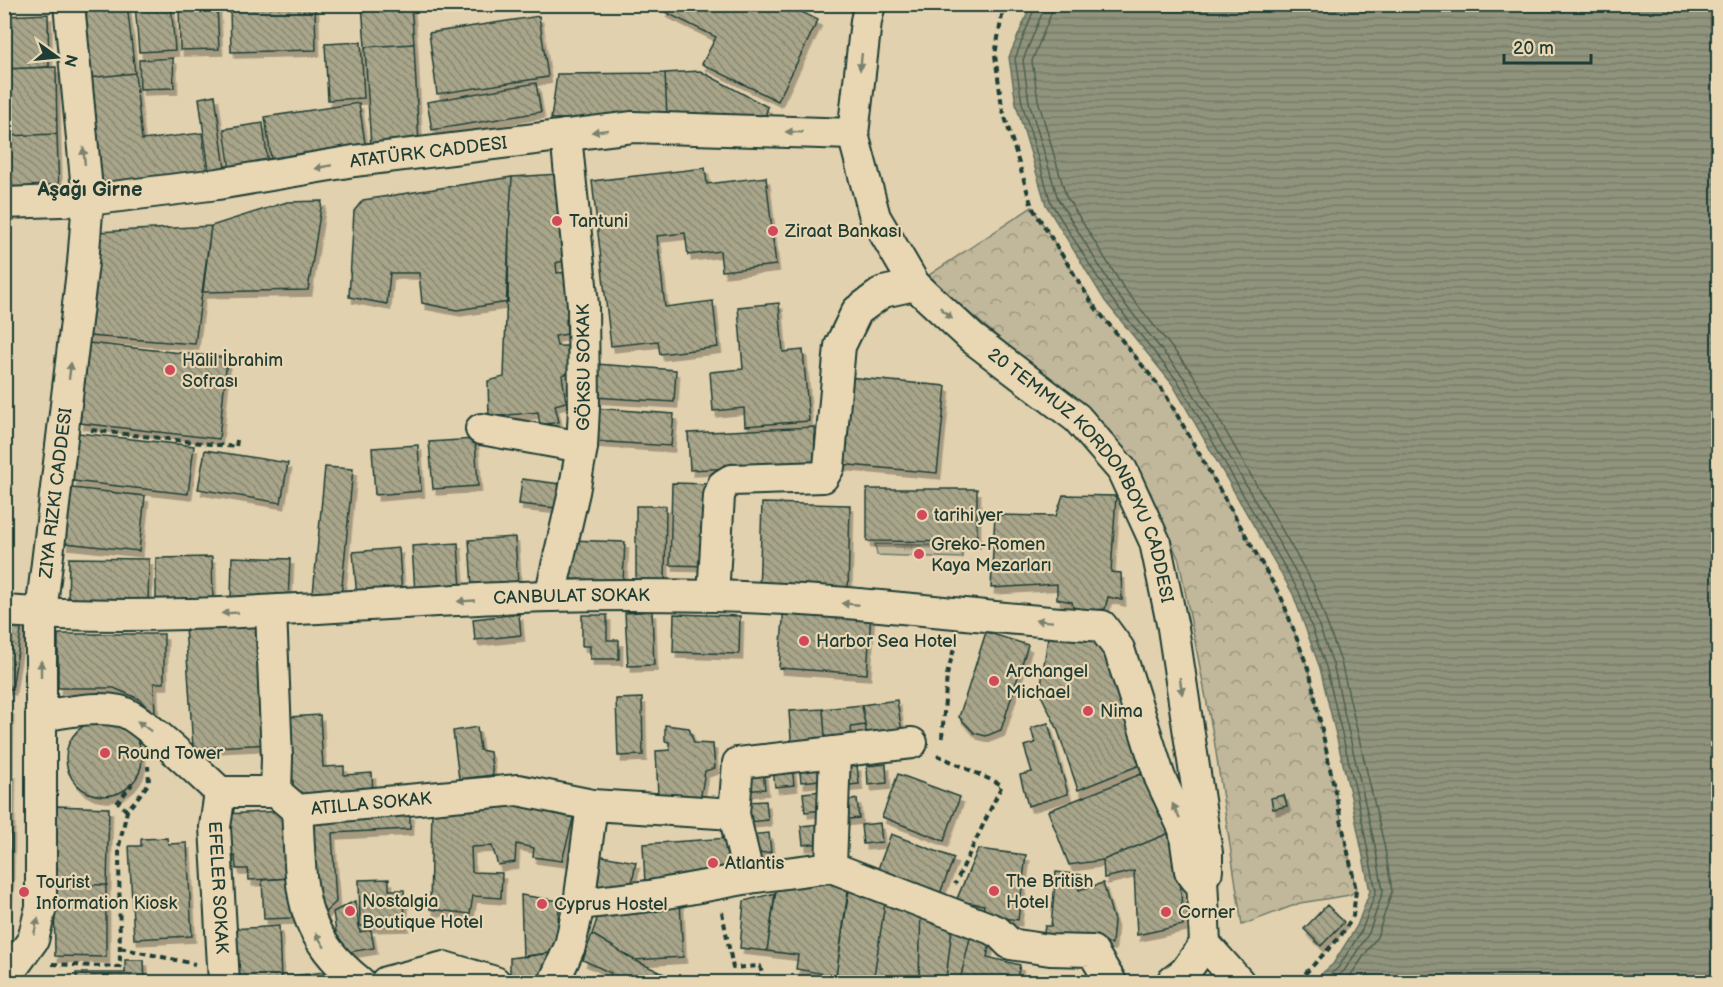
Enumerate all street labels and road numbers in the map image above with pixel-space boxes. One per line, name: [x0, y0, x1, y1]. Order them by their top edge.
street label: ATATÜRK CADDESI: [349, 132, 508, 172]
street label: GÖKSU SOKAK: [572, 304, 595, 431]
street label: 20 TEMMUZ KORDONBOYU CADDESI: [984, 343, 1178, 605]
street label: ZIYA RIZKI CADDESI: [35, 406, 76, 580]
street label: CANBULAT SOKAK: [493, 585, 650, 609]
street label: ATILLA SOKAK: [310, 787, 433, 819]
street label: EFELER SOKAK: [204, 821, 233, 955]

